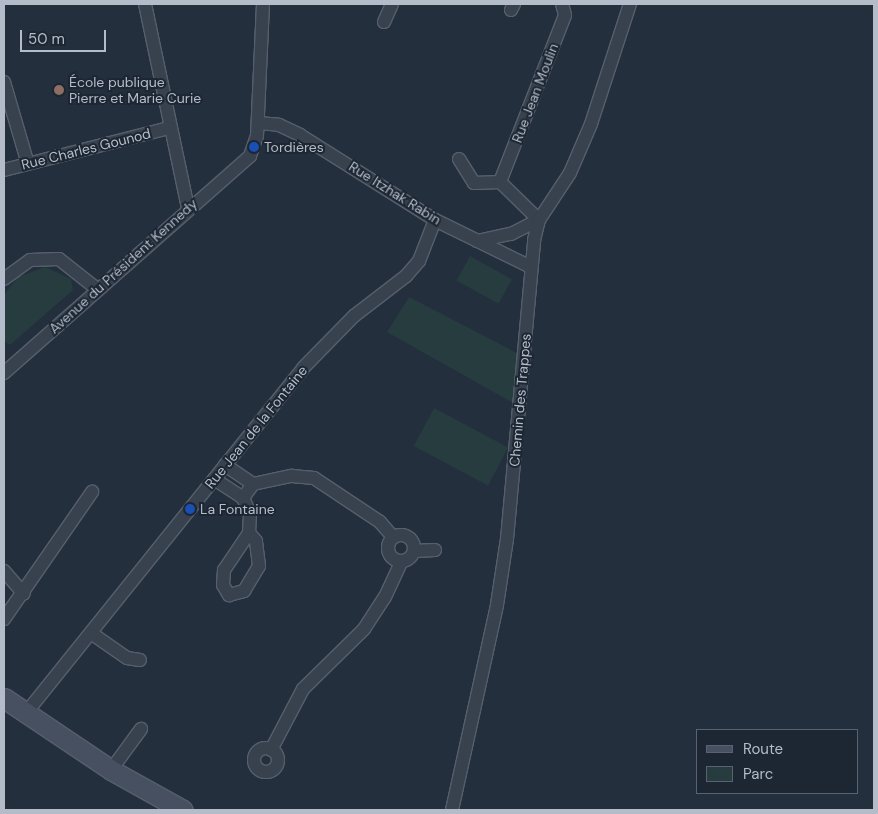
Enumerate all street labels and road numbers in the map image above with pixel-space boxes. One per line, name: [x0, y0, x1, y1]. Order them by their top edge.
street label: Rue Jean Moulin: [508, 41, 562, 145]
street label: Rue Charles Gounod: [20, 125, 152, 173]
street label: Rue Itzhak Rabin: [346, 158, 444, 228]
street label: Avenue du Président Kennedy: [46, 195, 200, 337]
street label: Chemin des Trappes: [506, 333, 534, 467]
street label: Rue Jean de la Fontaine: [201, 362, 311, 492]

